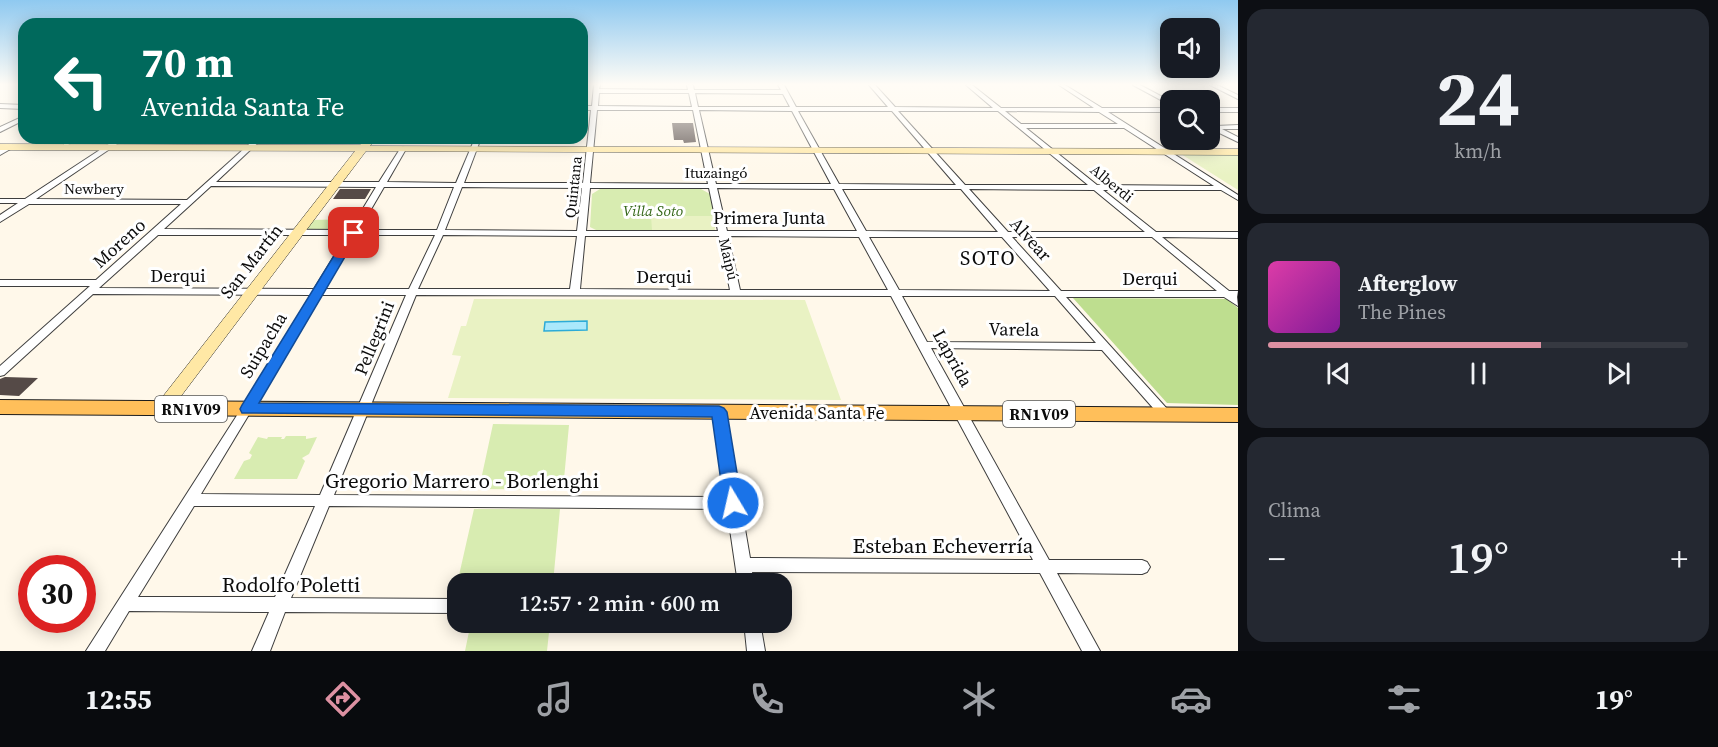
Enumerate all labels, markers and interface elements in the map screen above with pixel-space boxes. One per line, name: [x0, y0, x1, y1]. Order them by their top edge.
map controls: [1160, 18, 1220, 150]
button: sound: [1160, 18, 1220, 78]
text: 70 m: [141, 33, 234, 91]
icon: left: [42, 42, 120, 120]
text: 24: [1436, 44, 1520, 151]
text: Avenida Santa Fe: [141, 88, 344, 125]
button: search: [1160, 90, 1220, 150]
text: km/h: [1454, 137, 1502, 165]
street label: Quintana: [559, 155, 587, 219]
street label: Alberdi: [1086, 159, 1138, 207]
street label: Ituzaingó: [685, 162, 747, 183]
street label: Newbery: [64, 178, 124, 199]
park label: Villa Soto: [623, 200, 683, 221]
street label: Primera Junta: [713, 205, 826, 230]
pin: [328, 207, 379, 258]
street label: Alvear: [1004, 211, 1058, 267]
street label: Moreno: [87, 213, 151, 273]
icon: arrive: [337, 216, 370, 249]
street label: San Martín: [214, 218, 288, 304]
street label: Maipú: [714, 236, 744, 282]
district label: SOTO: [960, 244, 1016, 272]
street label: Derqui: [150, 263, 206, 288]
street label: Derqui: [636, 264, 692, 289]
street label: Derqui: [1122, 266, 1178, 291]
text: Afterglow: [1358, 268, 1458, 298]
street label: Pellegrini: [348, 297, 400, 379]
text: The Pines: [1358, 298, 1446, 326]
street label: Suipacha: [234, 307, 293, 383]
street label: Varela: [989, 316, 1040, 342]
street label: Laprida: [927, 325, 979, 392]
icon: previous: [1322, 357, 1355, 390]
icon: pause: [1462, 357, 1495, 390]
icon: next: [1602, 357, 1635, 390]
road number: RN1V09: [155, 396, 227, 422]
street label: Avenida Santa Fe: [749, 400, 885, 425]
road number: RN1V09: [1003, 401, 1075, 427]
street label: Gregorio Marrero - Borlenghi: [325, 466, 599, 495]
position arrow: [701, 471, 765, 535]
text: Clima: [1268, 496, 1321, 524]
text: 19°: [1447, 526, 1509, 588]
street label: Esteban Echeverría: [853, 531, 1034, 560]
text: −: [1268, 536, 1286, 581]
text: +: [1671, 536, 1688, 581]
speed limit sign: 30: [18, 555, 96, 633]
street label: Rodolfo Poletti: [222, 570, 360, 599]
text: 12:57 · 2 min · 600 m: [519, 588, 720, 618]
icon: directions: [322, 678, 364, 720]
icon: music: [534, 678, 576, 720]
icon: phone: [746, 678, 788, 720]
icon: climate: [958, 678, 1000, 720]
icon: car: [1170, 678, 1212, 720]
icon: filters: [1383, 678, 1425, 720]
text: 12:55: [85, 681, 152, 718]
text: 19°: [1595, 681, 1633, 718]

